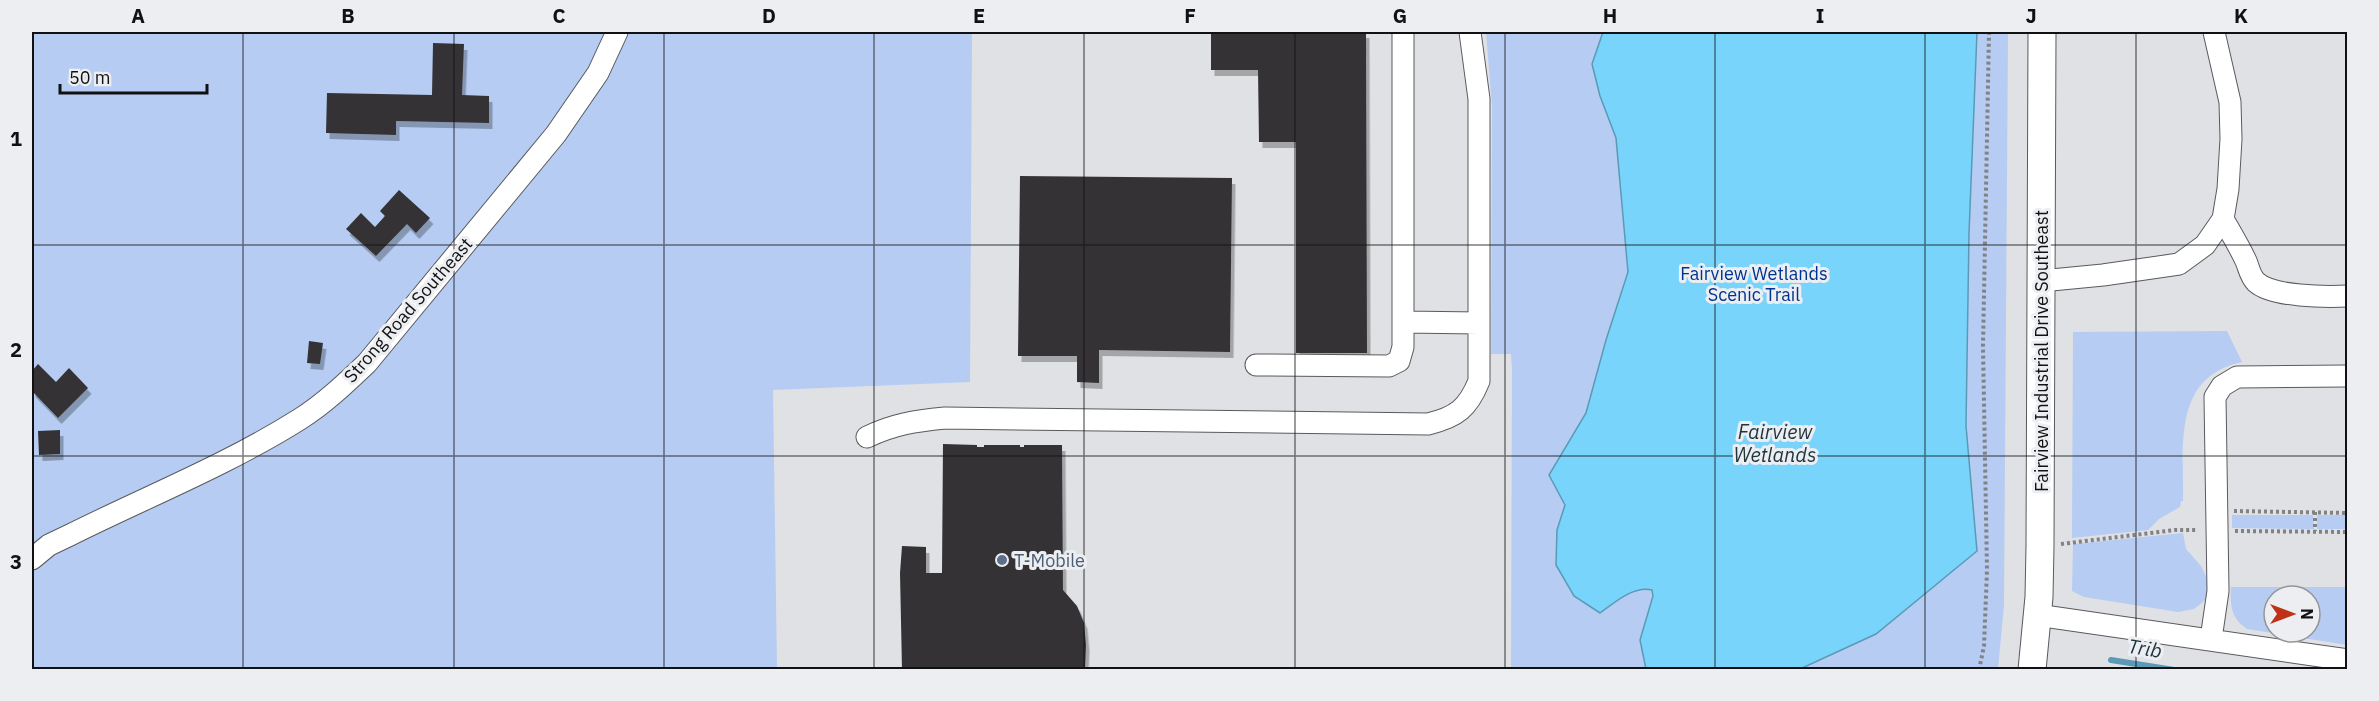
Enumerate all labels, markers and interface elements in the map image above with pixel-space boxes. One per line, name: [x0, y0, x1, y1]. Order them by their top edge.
text: A: [131, 2, 145, 29]
text: B: [341, 2, 355, 29]
text: C: [552, 2, 566, 29]
text: D: [762, 2, 776, 29]
text: E: [973, 2, 985, 29]
text: F: [1184, 2, 1196, 29]
text: G: [1393, 2, 1407, 29]
text: H: [1603, 2, 1617, 29]
text: I: [1816, 2, 1824, 29]
text: J: [2025, 2, 2037, 29]
text: K: [2234, 2, 2248, 29]
scale bar: [60, 57, 207, 95]
text: 50 m: [69, 66, 111, 89]
text: 1: [10, 125, 22, 152]
street label: Fairview Industrial Drive Southeast: [2030, 210, 2053, 492]
street label: Strong Road Southeast: [339, 233, 477, 387]
park label: Fairview Wetlands Scenic Trail: [1680, 262, 1828, 306]
text: 2: [10, 336, 22, 363]
water label: Fairview Wetlands: [1734, 418, 1816, 468]
text: 3: [10, 548, 22, 575]
place label: T-Mobile: [1014, 549, 1085, 572]
marker: T-Mobile: [995, 553, 1009, 567]
north arrow: [2262, 584, 2322, 644]
text: N: [2297, 608, 2317, 620]
water label: Trib: [2126, 632, 2164, 664]

